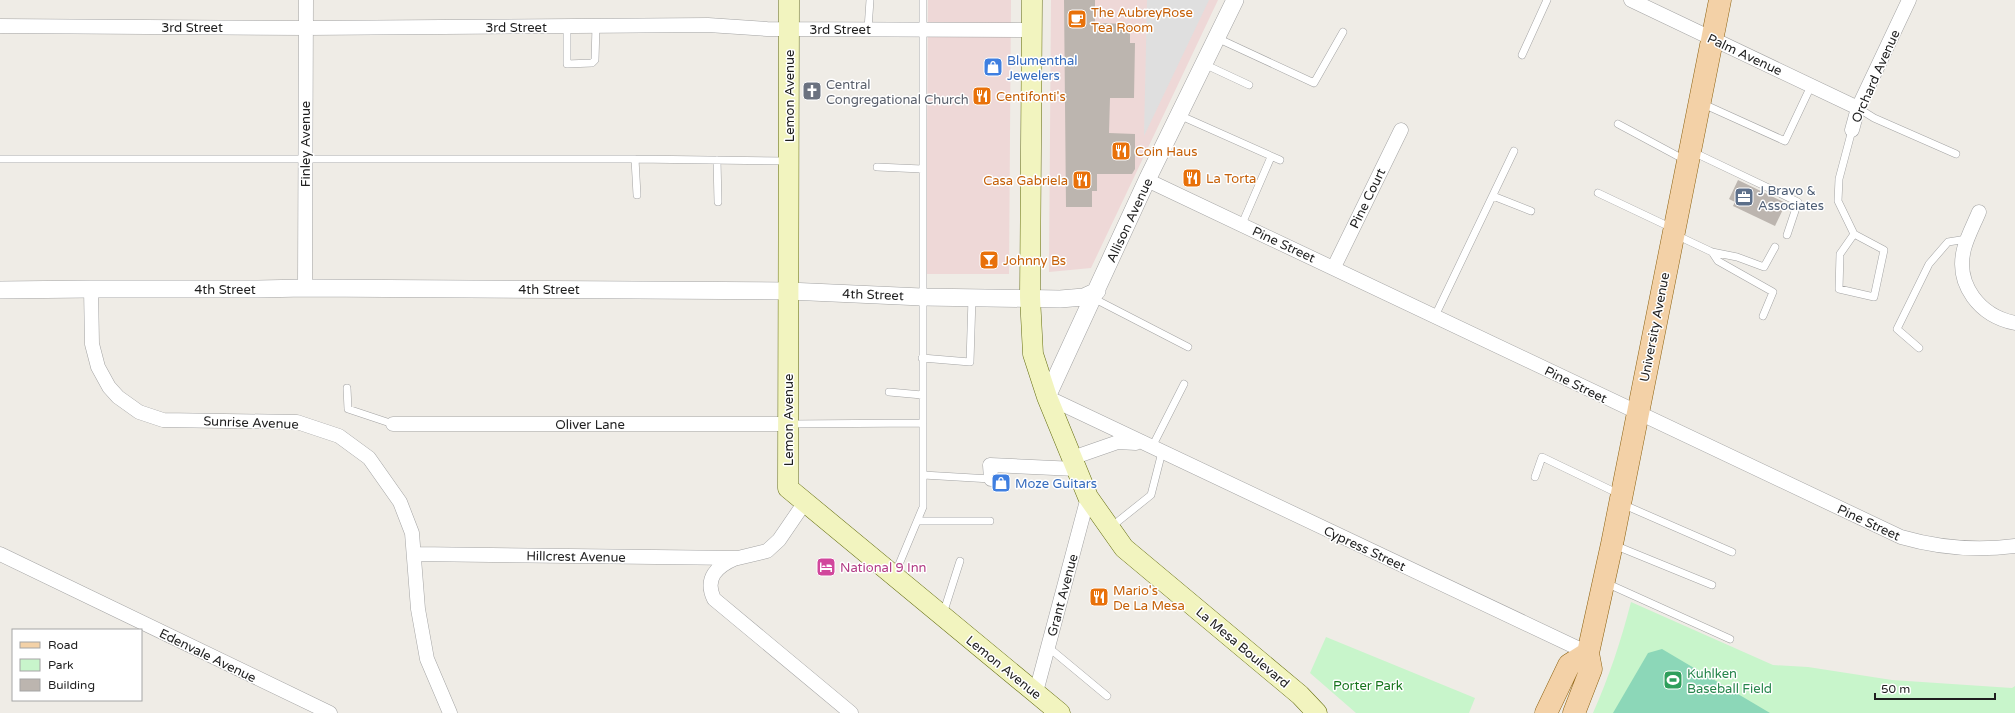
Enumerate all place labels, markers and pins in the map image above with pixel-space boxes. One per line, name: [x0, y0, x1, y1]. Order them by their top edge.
place label: The AubreyRose Tea Room: [1091, 5, 1193, 36]
cafe icon: The AubreyRose Tea Room: [1066, 8, 1088, 30]
place label: Blumenthal Jewelers: [1007, 53, 1078, 84]
shop icon: Blumenthal Jewelers: [982, 56, 1004, 78]
place label: Central Congregational Church: [826, 77, 969, 108]
church icon: Central Congregational Church: [801, 80, 823, 102]
restaurant icon: Centifonti's: [971, 85, 993, 107]
place label: Centifonti's: [996, 89, 1066, 105]
restaurant icon: Coin Haus: [1110, 140, 1132, 162]
place label: Coin Haus: [1135, 144, 1198, 160]
restaurant icon: La Torta: [1181, 167, 1203, 189]
restaurant icon: Casa Gabriela: [1071, 169, 1093, 191]
place label: La Torta: [1206, 171, 1256, 187]
place label: Casa Gabriela: [983, 173, 1068, 189]
place label: J Bravo & Associates: [1758, 183, 1824, 214]
office icon: J Bravo & Associates: [1733, 186, 1755, 208]
bar icon: Johnny Bs: [978, 249, 1000, 271]
place label: Johnny Bs: [1003, 253, 1066, 269]
shop icon: Moze Guitars: [990, 472, 1012, 494]
place label: Moze Guitars: [1015, 476, 1097, 492]
hotel icon: National 9 Inn: [815, 556, 837, 578]
place label: National 9 Inn: [840, 560, 927, 576]
place label: Mario's De La Mesa: [1113, 583, 1185, 614]
restaurant icon: Mario's De La Mesa: [1088, 586, 1110, 608]
place label: Kuhlken Baseball Field: [1687, 666, 1772, 697]
sports icon: Kuhlken Baseball Field: [1662, 669, 1684, 691]

